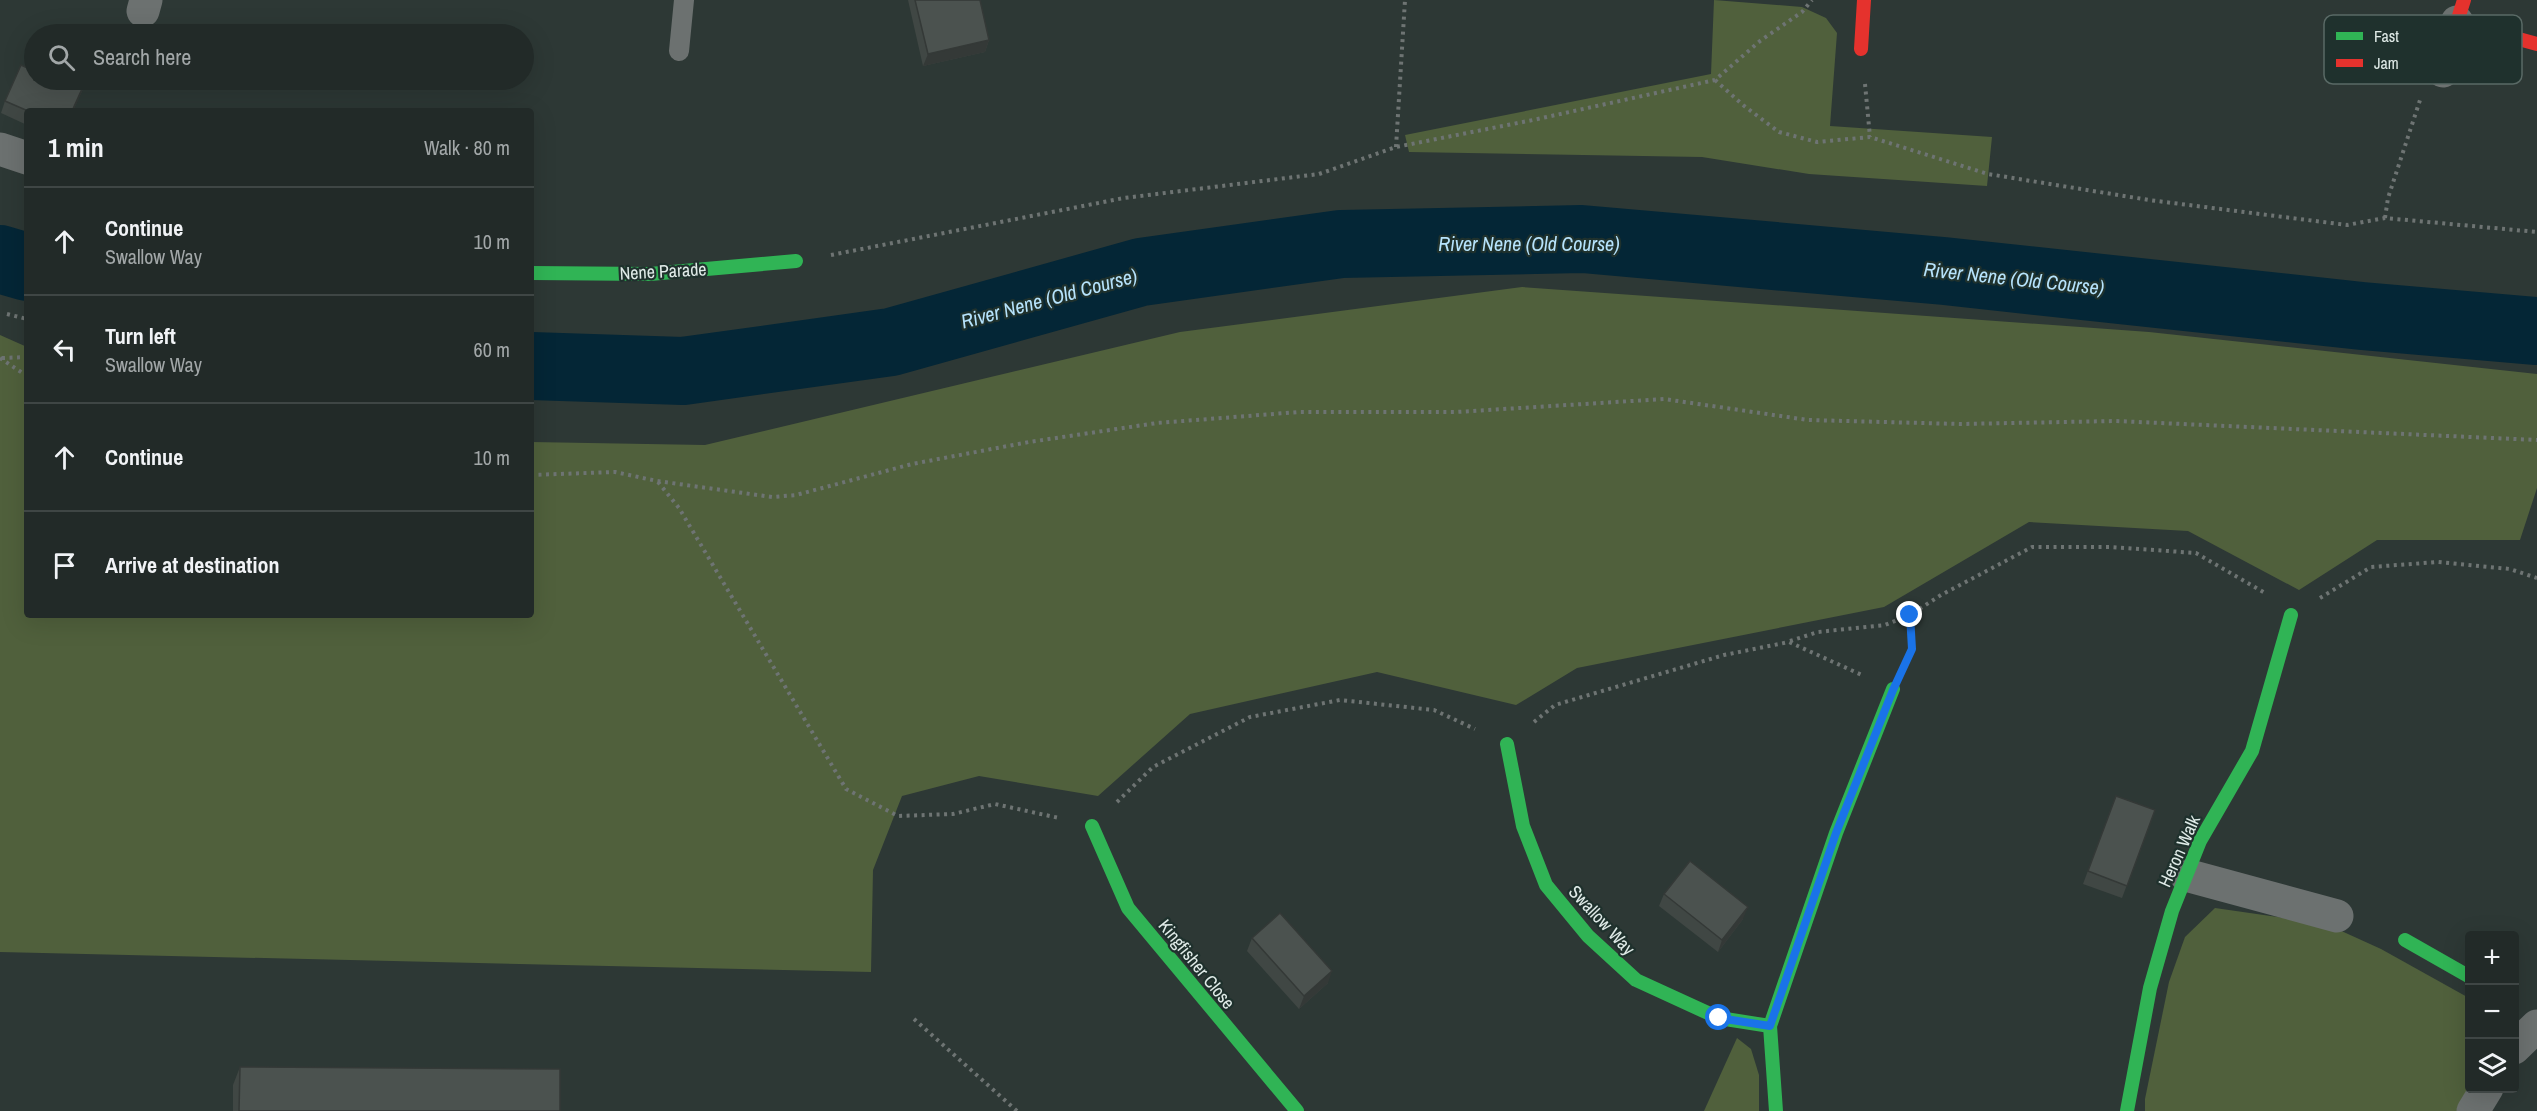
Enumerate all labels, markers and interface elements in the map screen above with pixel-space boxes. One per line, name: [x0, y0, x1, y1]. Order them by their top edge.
legend: [2324, 15, 2522, 84]
search box: [24, 24, 534, 90]
text: Fast: [2374, 25, 2399, 47]
icon: search: [45, 41, 78, 74]
text: Search here: [93, 42, 191, 72]
text: Jam: [2374, 52, 2399, 74]
text: 1 min: [48, 130, 104, 165]
text: Walk · 80 m: [424, 134, 510, 161]
text: Continue: [105, 213, 183, 243]
icon: ahead: [48, 225, 81, 258]
text: 10 m: [474, 228, 510, 255]
water label: River Nene (Old Course): [1438, 230, 1620, 257]
text: Swallow Way: [105, 243, 202, 270]
water label: River Nene (Old Course): [1922, 255, 2106, 301]
street label: Nene Parade: [619, 256, 707, 286]
water label: River Nene (Old Course): [958, 261, 1140, 335]
text: Turn left: [105, 321, 176, 351]
icon: left: [48, 333, 81, 366]
text: 60 m: [474, 336, 510, 363]
text: Swallow Way: [105, 351, 202, 378]
icon: ahead: [48, 441, 81, 474]
text: Continue: [105, 442, 183, 472]
text: 10 m: [474, 444, 510, 471]
icon: arrive: [48, 549, 81, 582]
text: Arrive at destination: [105, 550, 279, 580]
route end: [1896, 601, 1922, 627]
street label: Heron Walk: [2152, 810, 2206, 891]
street label: Swallow Way: [1563, 880, 1641, 961]
street label: Kingfisher Close: [1153, 914, 1241, 1014]
map controls: [2465, 931, 2519, 1093]
button: +: [2465, 931, 2519, 985]
button: −: [2465, 985, 2519, 1039]
route start: [1705, 1004, 1731, 1030]
button: layers: [2465, 1039, 2519, 1093]

